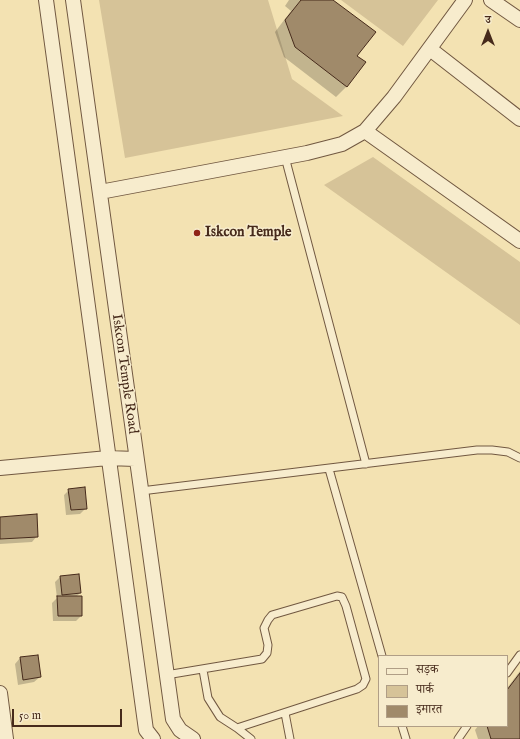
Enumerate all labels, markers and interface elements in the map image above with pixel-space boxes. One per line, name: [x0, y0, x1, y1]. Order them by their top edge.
north arrow: [468, 12, 508, 52]
text: उ: [485, 13, 491, 27]
place label: Iskcon Temple: [205, 225, 291, 241]
marker: Iskcon Temple: [192, 228, 202, 238]
street label: Iskcon Temple Road: [107, 313, 141, 435]
legend: [378, 655, 508, 727]
text: सड़क: [416, 662, 439, 677]
text: पार्क: [416, 682, 434, 697]
scale bar: [14, 701, 124, 727]
text: इमारत: [416, 702, 442, 717]
text: 50 m: [19, 708, 41, 723]

